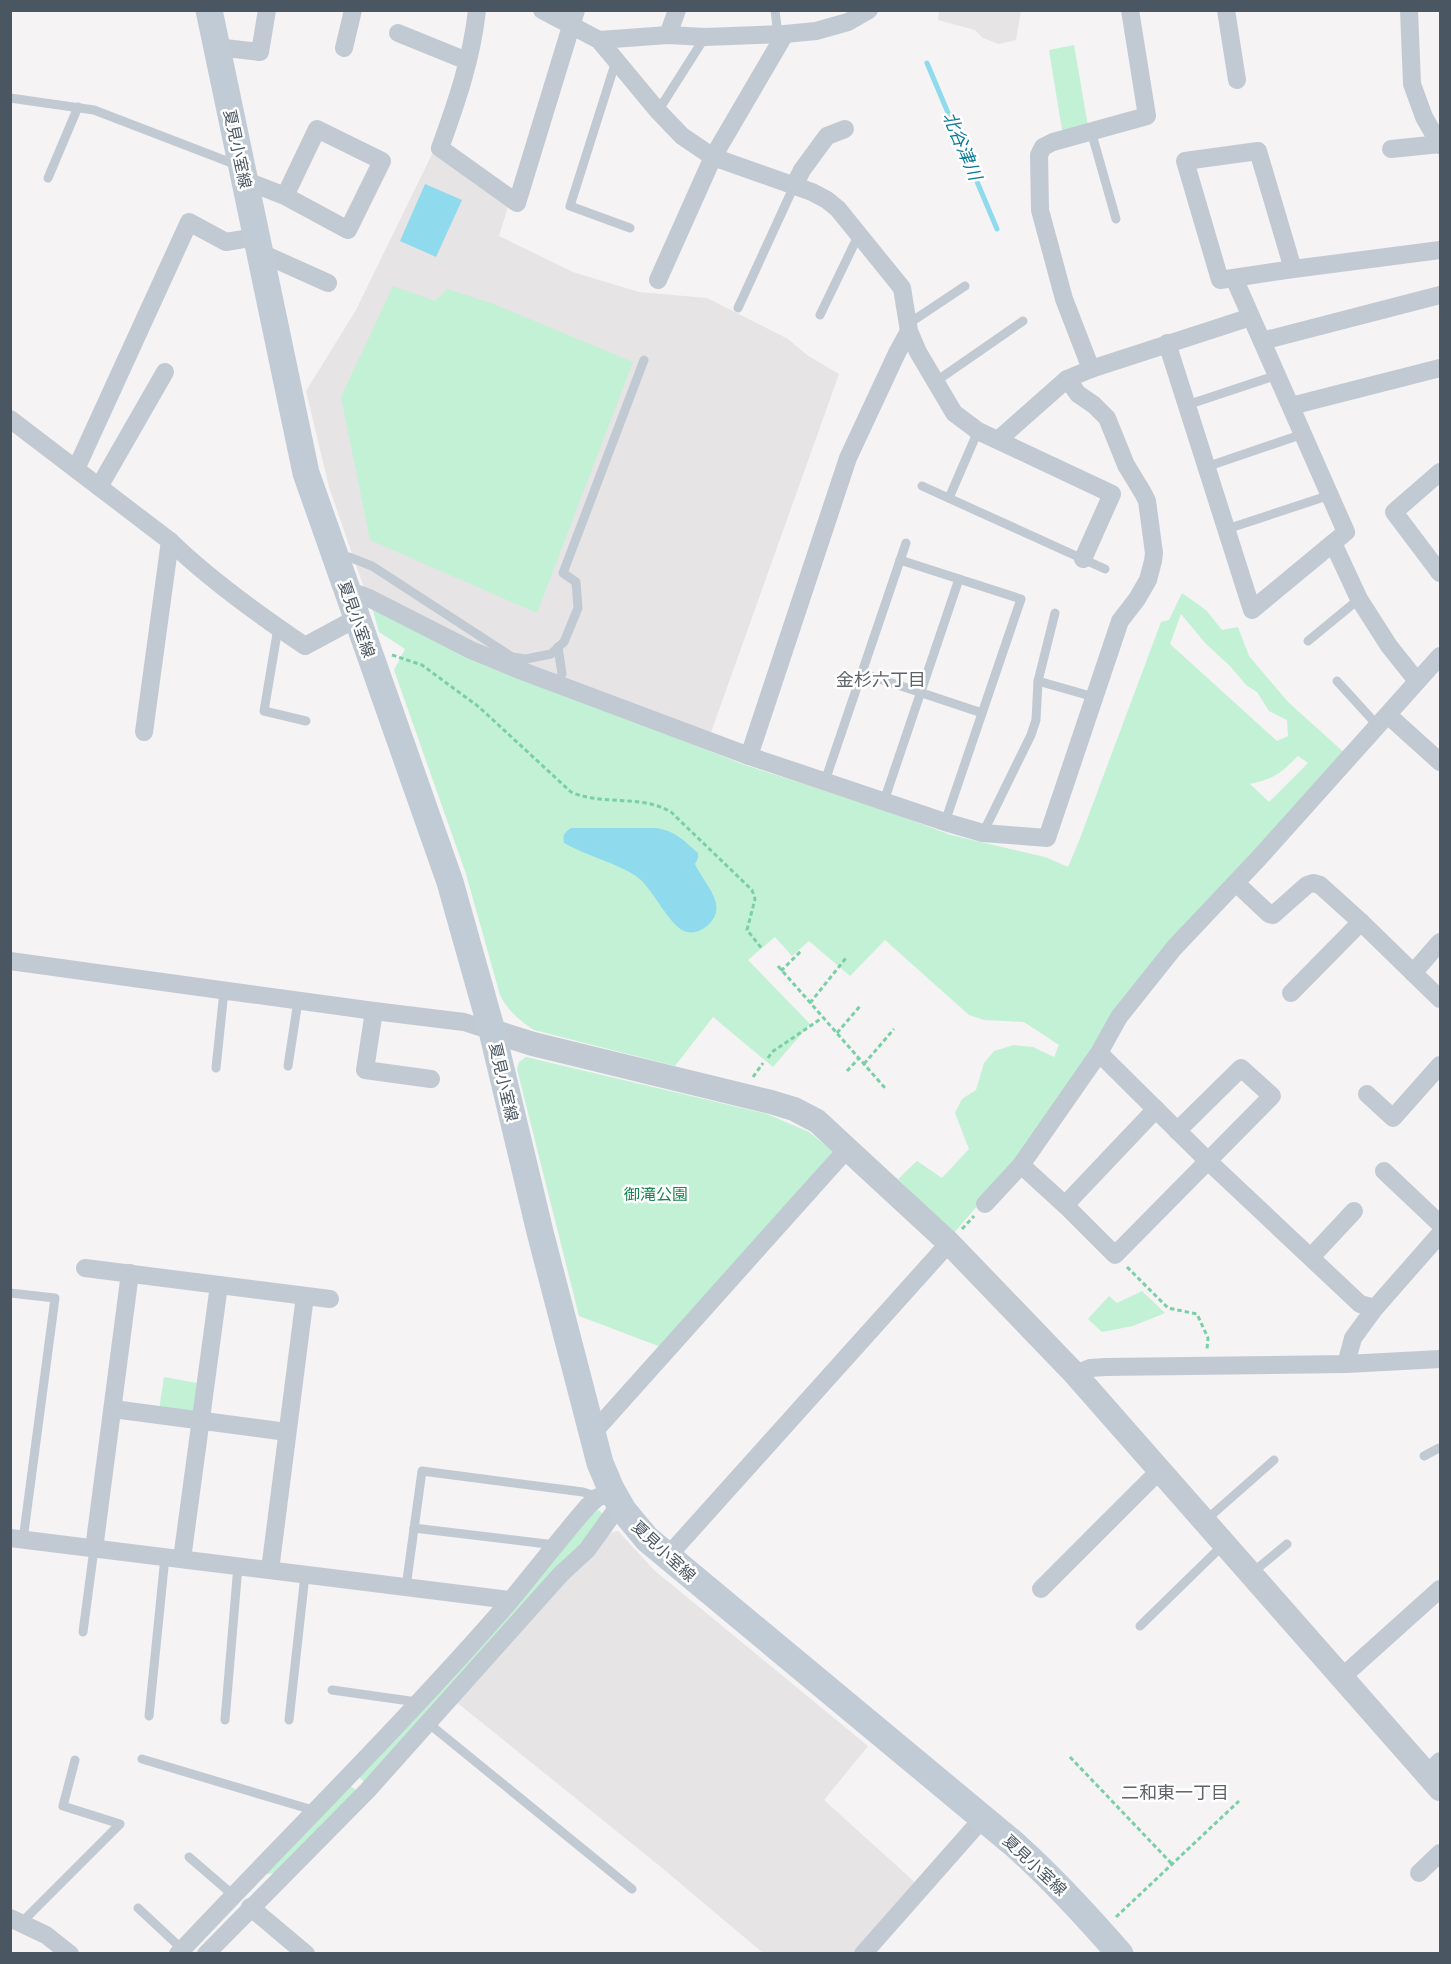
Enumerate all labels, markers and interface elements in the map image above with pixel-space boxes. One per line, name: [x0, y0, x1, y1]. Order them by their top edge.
street label: 夏見小室線: [218, 108, 256, 191]
water label: 北谷津川: [937, 108, 988, 186]
street label: 夏見小室線: [333, 578, 379, 661]
district label: 金杉六丁目: [836, 668, 926, 692]
street label: 夏見小室線: [483, 1041, 523, 1124]
park label: 御滝公園: [624, 1184, 688, 1206]
street label: 夏見小室線: [627, 1516, 700, 1587]
district label: 二和東一丁目: [1121, 1781, 1229, 1805]
street label: 夏見小室線: [998, 1830, 1071, 1901]

